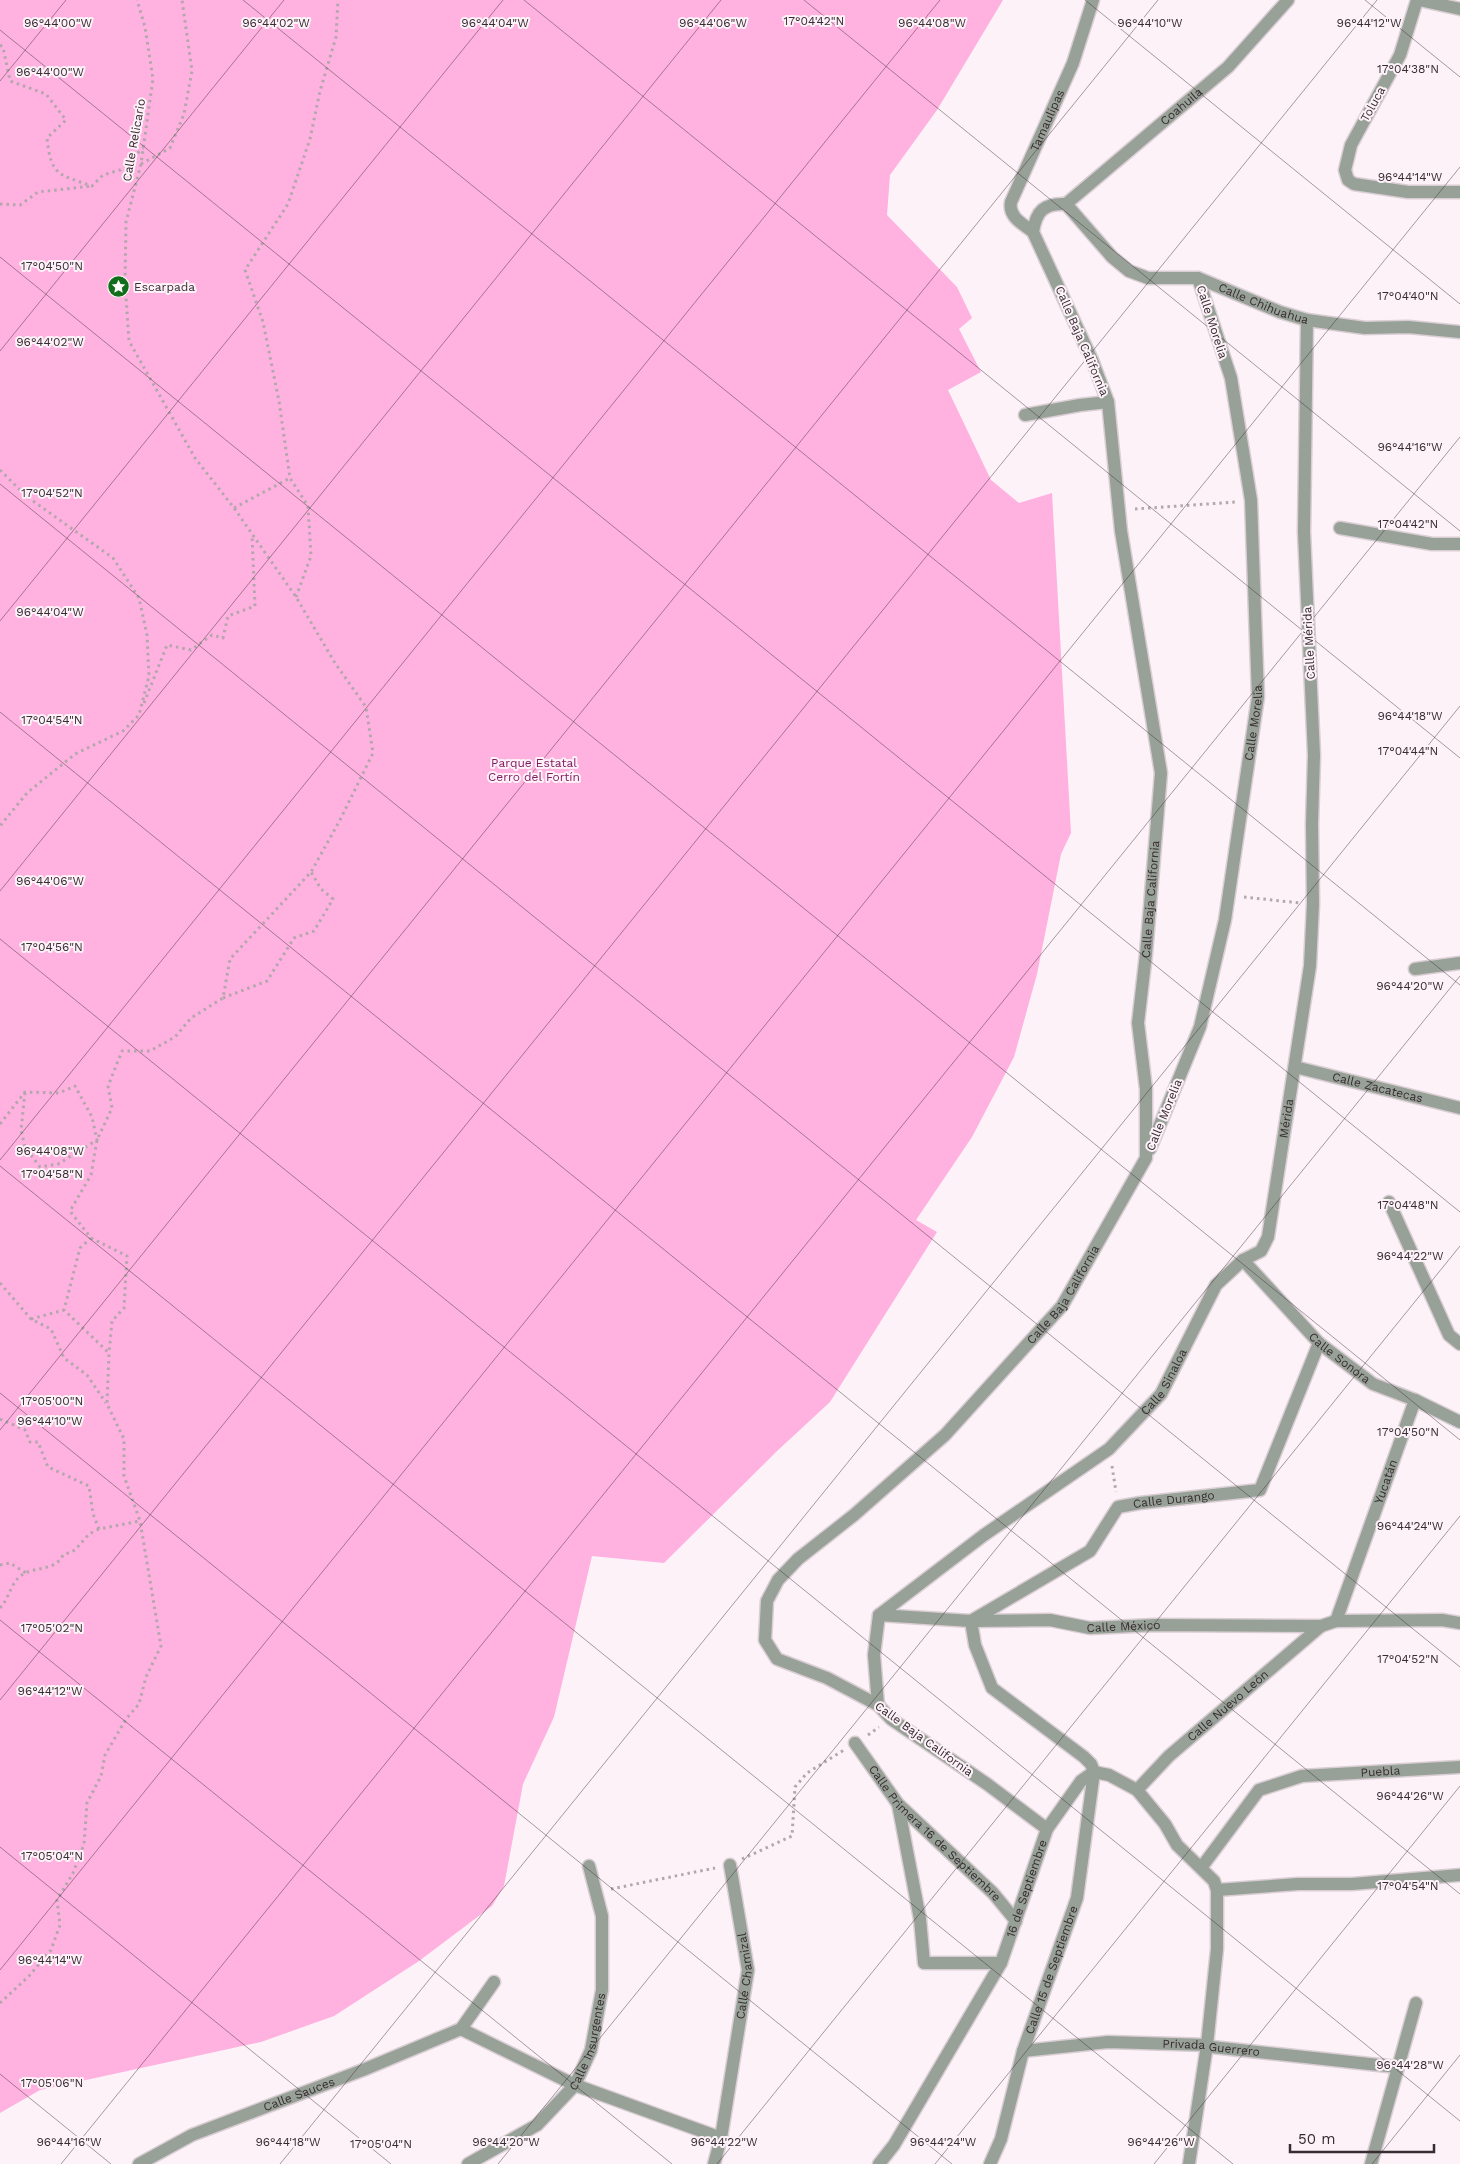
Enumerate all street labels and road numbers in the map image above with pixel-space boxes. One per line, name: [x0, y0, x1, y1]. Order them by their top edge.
street label: Toluca: [1358, 84, 1388, 124]
street label: Coahuila: [1157, 85, 1205, 128]
street label: Tamaulipas: [1028, 87, 1067, 153]
street label: Calle Relicario: [120, 98, 148, 182]
street label: Calle Chihuahua: [1216, 280, 1310, 327]
street label: Calle Baja California: [1053, 284, 1112, 398]
street label: Calle Morelia: [1194, 284, 1230, 361]
street label: Calle Mérida: [1300, 606, 1318, 680]
street label: Calle Morelia: [1242, 685, 1265, 762]
street label: Calle Baja California: [1139, 840, 1162, 959]
street label: Calle Zacatecas: [1331, 1070, 1424, 1105]
street label: Calle Morelia: [1143, 1077, 1185, 1153]
street label: Mérida: [1276, 1098, 1296, 1139]
street label: Calle Baja California: [1024, 1242, 1102, 1347]
street label: Calle Sonora: [1306, 1330, 1373, 1387]
street label: Calle Sinaloa: [1138, 1346, 1190, 1418]
street label: Yucatán: [1371, 1458, 1400, 1506]
street label: Calle Durango: [1132, 1488, 1215, 1511]
street label: Calle México: [1086, 1618, 1160, 1635]
street label: Calle Nuevo León: [1184, 1667, 1271, 1744]
street label: Calle Baja California: [872, 1699, 976, 1779]
street label: Calle Primera 16 de Septiembre: [866, 1762, 1004, 1904]
street label: Puebla: [1360, 1763, 1401, 1780]
street label: 16 de Septiembre: [1003, 1838, 1050, 1939]
street label: Calle 15 de Septiembre: [1022, 1904, 1081, 2036]
street label: Calle Chamizal: [733, 1931, 755, 2020]
street label: Calle Insurgentes: [566, 1992, 608, 2094]
street label: Privada Guerrero: [1162, 2037, 1261, 2059]
street label: Calle Sauces: [261, 2074, 337, 2114]

